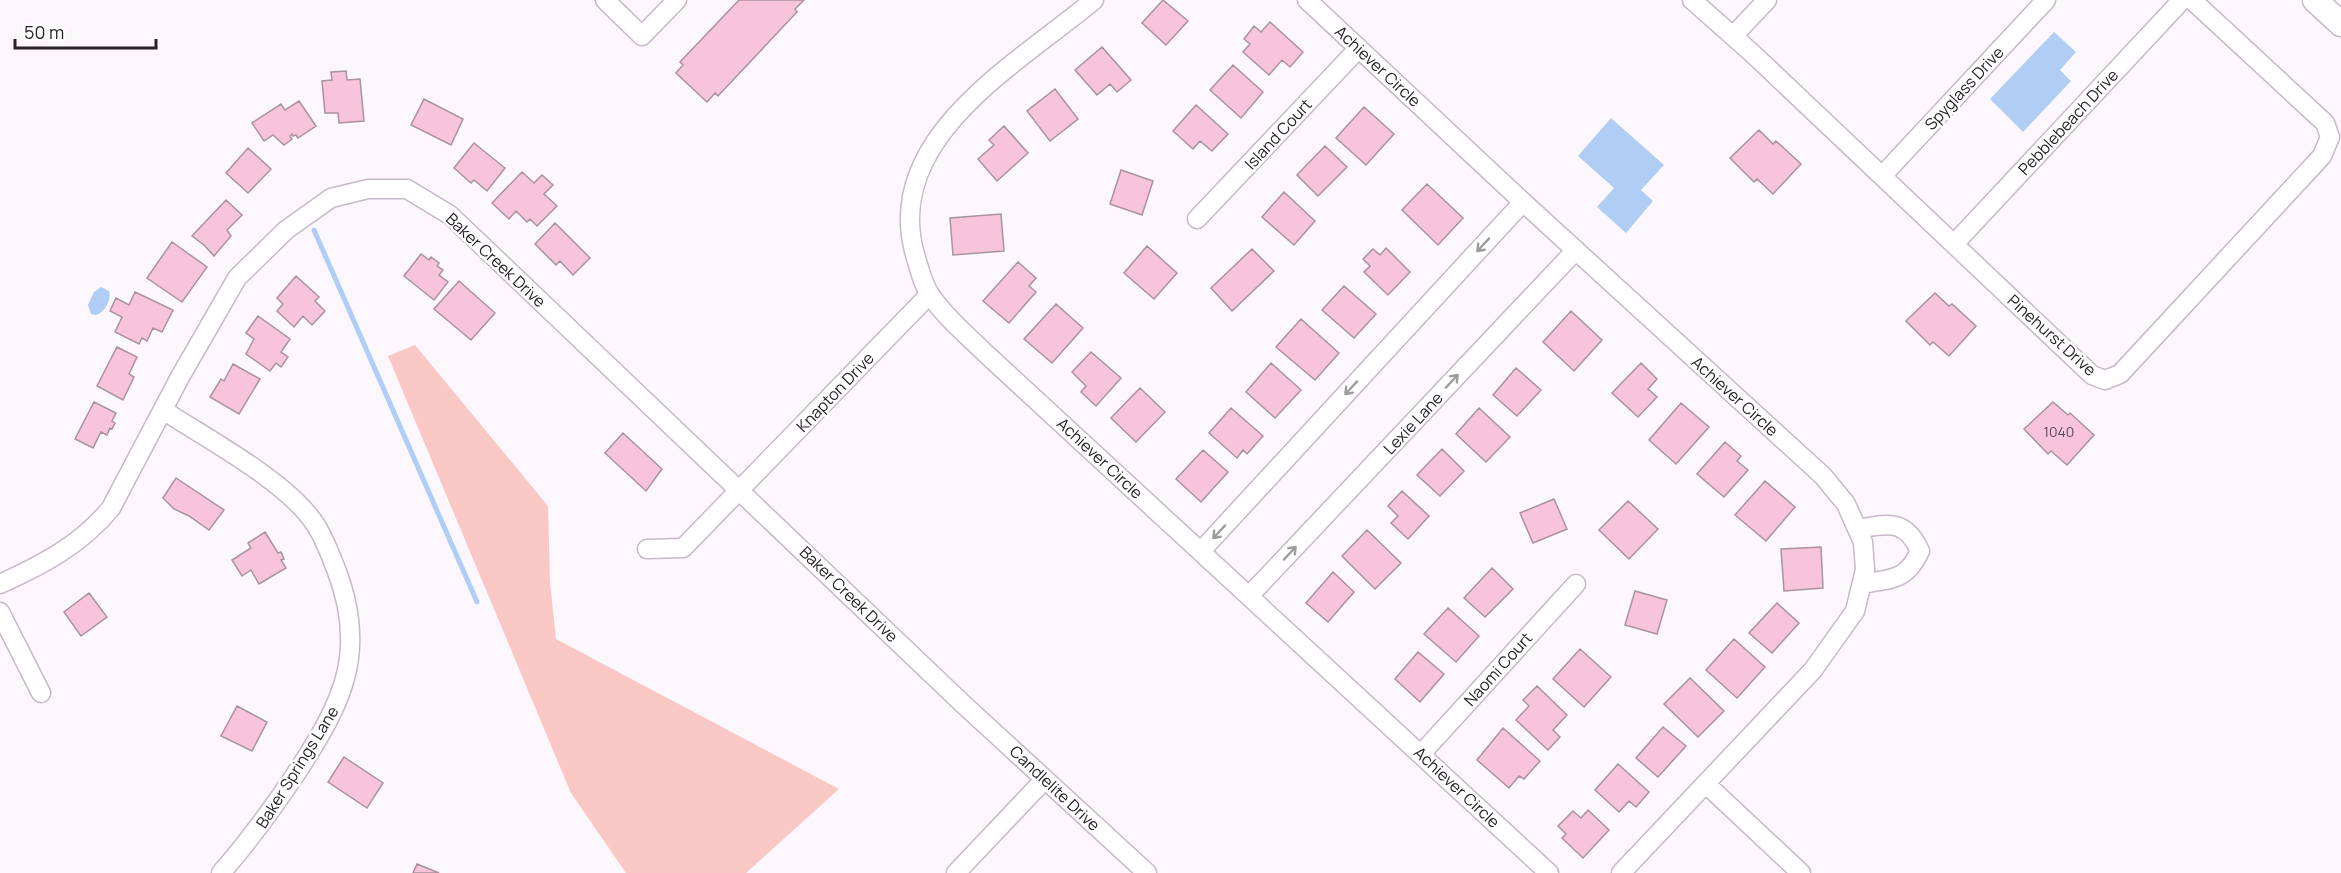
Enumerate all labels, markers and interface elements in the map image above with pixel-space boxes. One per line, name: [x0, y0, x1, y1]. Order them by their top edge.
scale bar: [15, 12, 156, 50]
text: 50 m: [24, 20, 64, 44]
street label: Achiever Circle: [1330, 20, 1426, 112]
street label: Spyglass Drive: [1920, 41, 2008, 135]
street label: Pebblebeach Drive: [2013, 64, 2123, 180]
street label: Island Court: [1239, 94, 1317, 174]
street label: Baker Creek Drive: [441, 208, 551, 312]
one-way arrow: [1477, 237, 1491, 252]
street label: Pinehurst Drive: [2003, 289, 2101, 381]
street label: Knapton Drive: [791, 347, 879, 437]
street label: Achiever Circle: [1687, 351, 1783, 441]
one-way arrow: [1445, 374, 1459, 389]
one-way arrow: [1344, 381, 1358, 396]
street label: Lexie Lane: [1378, 387, 1448, 459]
street label: Achiever Circle: [1052, 412, 1148, 504]
house number: 1040: [2044, 422, 2074, 441]
one-way arrow: [1212, 524, 1226, 539]
street label: Baker Creek Drive: [795, 541, 903, 647]
one-way arrow: [1282, 546, 1297, 561]
street label: Naomi Court: [1459, 627, 1537, 711]
street label: Baker Springs Lane: [251, 702, 343, 832]
street label: Candlelite Drive: [1005, 740, 1105, 836]
street label: Achiever Circle: [1409, 741, 1505, 833]

